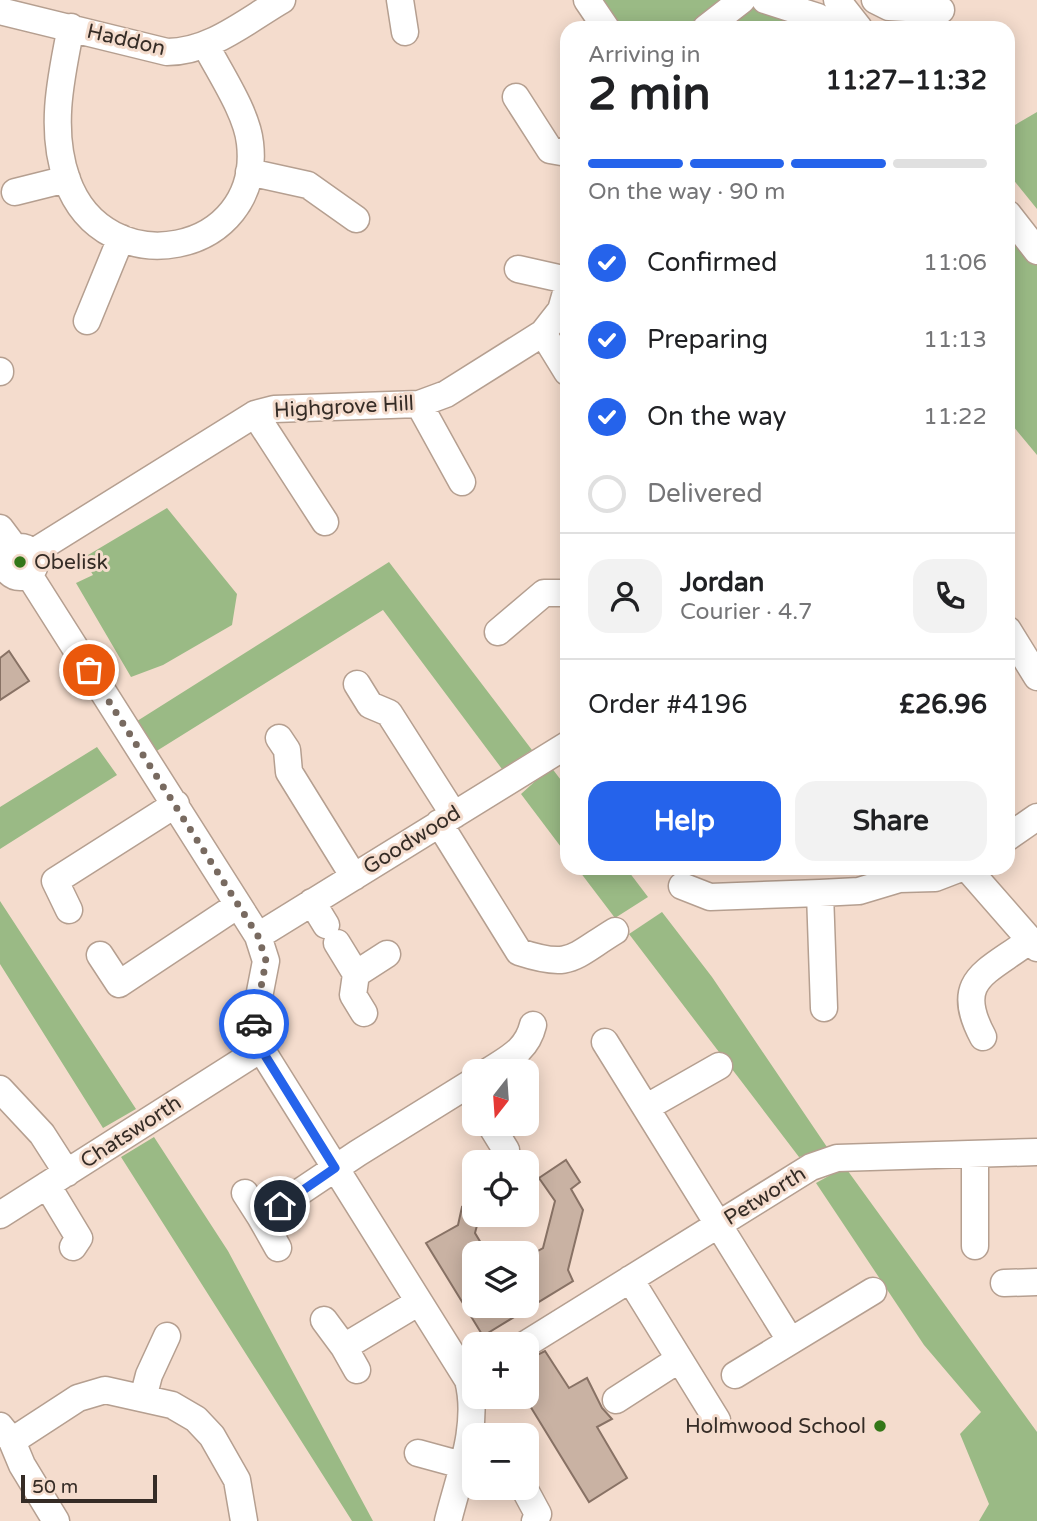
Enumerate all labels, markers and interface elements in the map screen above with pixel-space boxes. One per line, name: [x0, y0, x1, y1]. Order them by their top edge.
street label: Haddon: [84, 19, 168, 61]
text: Arriving in: [588, 41, 701, 69]
text: 11:27–11:32: [826, 65, 987, 96]
text: 2 min: [588, 67, 711, 122]
text: On the way · 90 m: [588, 178, 785, 206]
icon: check: [588, 244, 626, 282]
text: Confirmed: [647, 247, 777, 278]
text: 11:06: [923, 249, 987, 277]
icon: check: [588, 321, 626, 359]
text: Preparing: [647, 324, 768, 355]
text: 11:13: [923, 326, 987, 354]
street label: Highgrove Hill: [273, 391, 415, 423]
icon: check: [588, 398, 626, 436]
text: On the way: [647, 401, 787, 432]
text: 11:22: [923, 403, 987, 431]
text: Delivered: [647, 478, 763, 509]
place label: Obelisk: [34, 550, 108, 575]
marker: Obelisk: [12, 554, 28, 570]
button: person: [588, 559, 662, 633]
button: phone: [913, 559, 987, 633]
text: Jordan: [680, 567, 764, 598]
text: Courier · 4.7: [680, 598, 813, 626]
pin: [59, 640, 119, 700]
icon: bag: [70, 651, 108, 689]
text: Order #4196: [588, 689, 748, 720]
text: £26.96: [899, 689, 987, 720]
button: Help: [588, 781, 781, 861]
button: Share: [795, 781, 987, 861]
street label: Goodwood: [359, 800, 465, 880]
courier: [219, 989, 289, 1059]
icon: car: [235, 1005, 273, 1043]
north arrow: [462, 1059, 539, 1136]
map controls: [462, 1059, 539, 1500]
street label: Chatsworth: [76, 1090, 186, 1174]
button: locate: [462, 1150, 539, 1227]
street label: Petworth: [719, 1161, 811, 1231]
pin: [250, 1176, 310, 1236]
icon: home: [261, 1187, 299, 1225]
button: layers: [462, 1241, 539, 1318]
button: +: [462, 1332, 539, 1409]
place label: Holmwood School: [685, 1414, 866, 1439]
marker: Holmwood School: [872, 1418, 888, 1434]
button: −: [462, 1423, 539, 1500]
scale bar: [21, 1472, 158, 1504]
text: 50 m: [32, 1476, 78, 1498]

